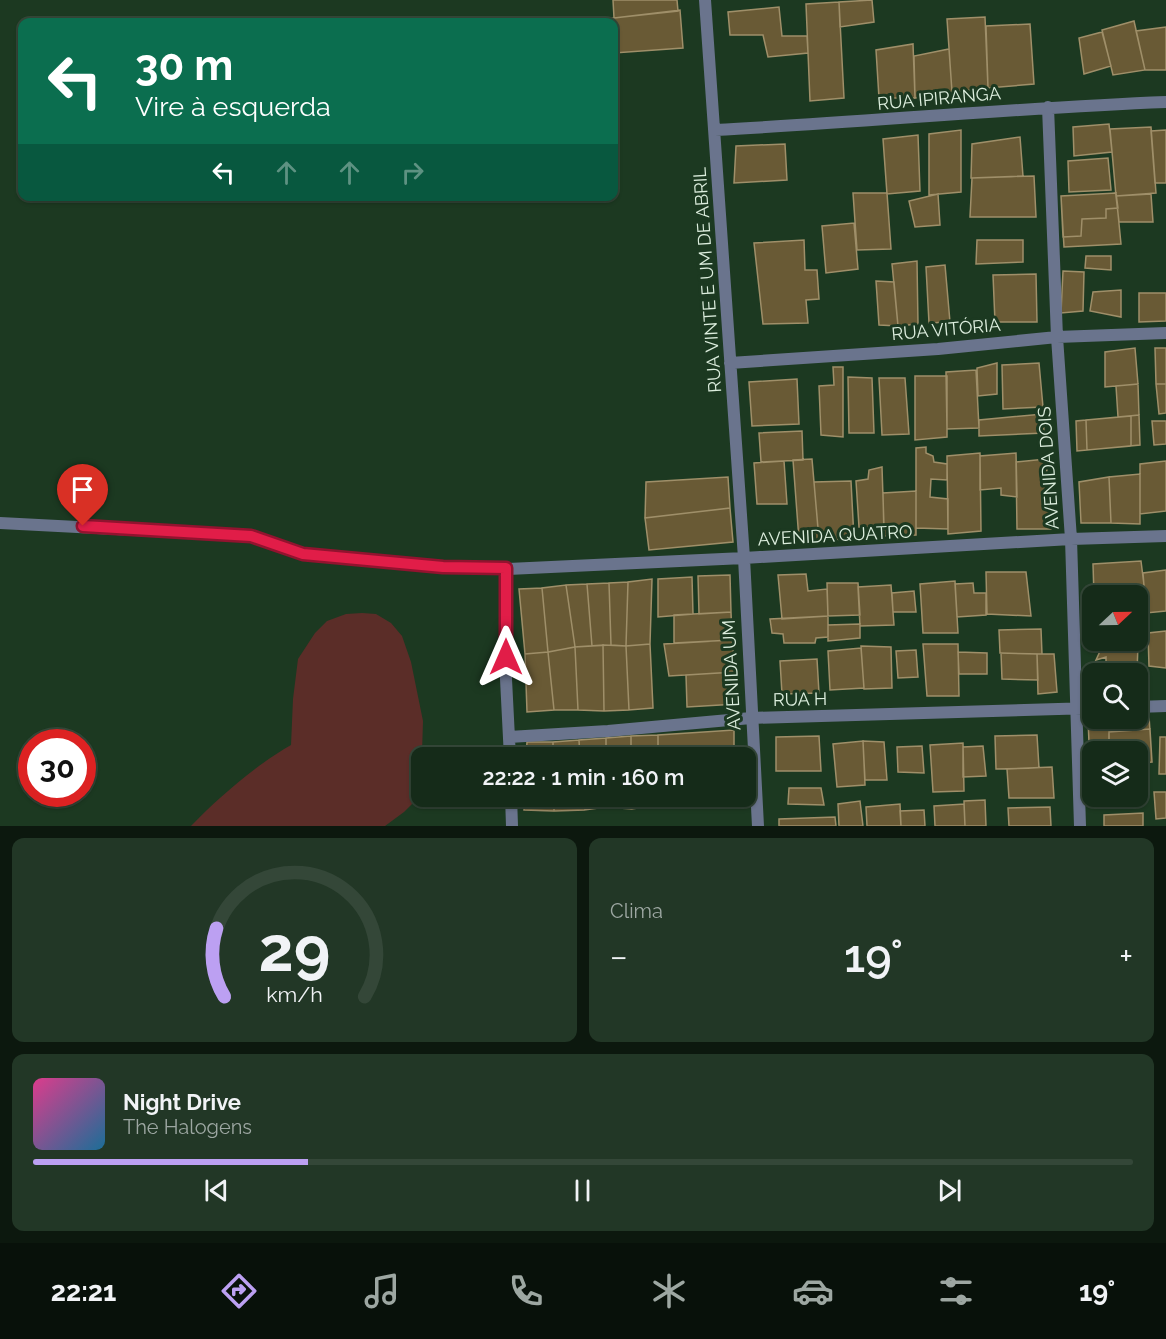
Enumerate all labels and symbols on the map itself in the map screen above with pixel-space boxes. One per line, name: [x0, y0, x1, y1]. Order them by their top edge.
street label: RUA IPIRANGA: [876, 82, 1002, 114]
street label: RUA VINTE E UM DE ABRIL: [689, 166, 725, 393]
street label: RUA VITÓRIA: [890, 313, 1001, 344]
street label: AVENIDA DOIS: [1033, 406, 1063, 530]
pin: [57, 464, 108, 526]
street label: AVENIDA QUATRO: [757, 520, 913, 550]
north arrow: [1082, 585, 1148, 651]
street label: AVENIDA UM: [718, 619, 744, 731]
position arrow: [474, 625, 538, 689]
street label: RUA H: [773, 688, 827, 710]
speed limit sign: 30: [18, 729, 96, 807]

